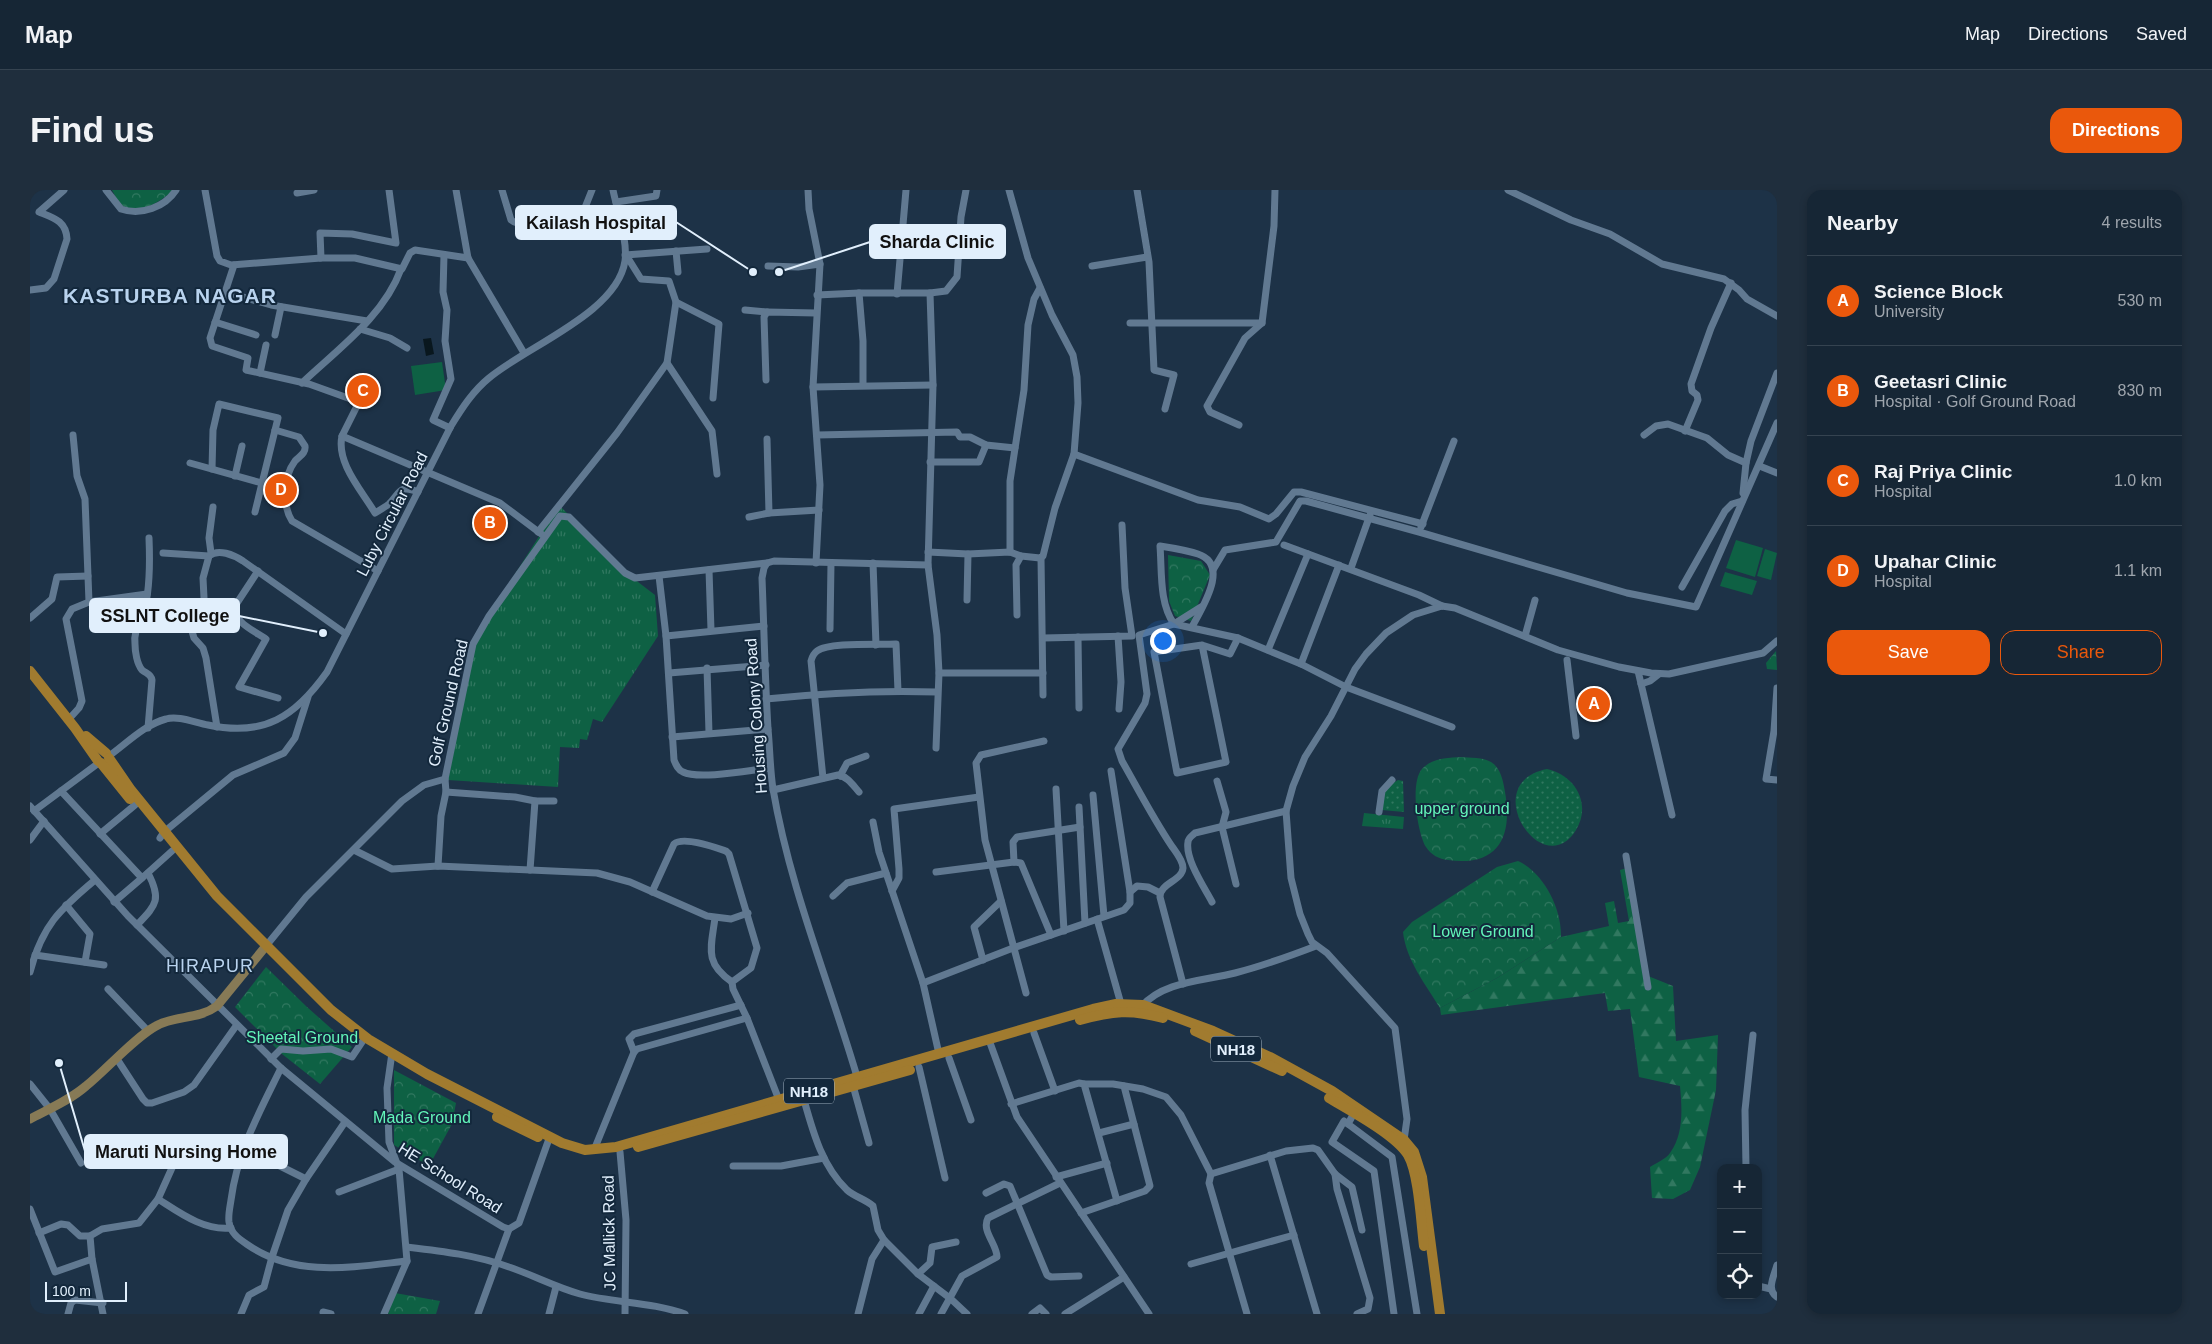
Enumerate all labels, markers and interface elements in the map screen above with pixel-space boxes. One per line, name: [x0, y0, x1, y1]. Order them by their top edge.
text: Map: [25, 21, 73, 48]
text: Map: [1965, 24, 2000, 44]
text: Directions: [2028, 24, 2108, 44]
text: Saved: [2136, 24, 2187, 44]
button: Directions: [2050, 108, 2182, 153]
text: Find us: [30, 110, 154, 149]
callout: Kailash Hospital: [516, 206, 676, 239]
text: Nearby: [1827, 211, 1898, 234]
text: Kailash Hospital: [526, 213, 666, 233]
text: 4 results: [2102, 214, 2162, 231]
callout: Sharda Clinic: [870, 225, 1005, 258]
text: Sharda Clinic: [879, 232, 995, 252]
text: Science Block: [1874, 281, 2003, 302]
district label: KASTURBA NAGAR: [63, 284, 277, 307]
text: A: [1837, 292, 1849, 309]
text: 530 m: [2118, 292, 2162, 309]
text: University: [1874, 303, 1944, 320]
text: Geetasri Clinic: [1874, 371, 2007, 392]
pin: C: [347, 372, 379, 410]
text: B: [1837, 382, 1849, 399]
text: 830 m: [2118, 382, 2162, 399]
text: Hospital · Golf Ground Road: [1874, 393, 2076, 410]
street label: Luby Circular Road: [353, 449, 431, 579]
text: Raj Priya Clinic: [1874, 461, 2012, 482]
pin: D: [265, 471, 297, 509]
text: C: [1837, 472, 1849, 489]
text: 1.0 km: [2114, 472, 2162, 489]
text: Hospital: [1874, 483, 1932, 500]
pin: B: [474, 504, 506, 542]
text: Upahar Clinic: [1874, 551, 1996, 572]
text: D: [1837, 562, 1849, 579]
text: 1.1 km: [2114, 562, 2162, 579]
text: Hospital: [1874, 573, 1932, 590]
callout: SSLNT College: [90, 599, 239, 632]
text: SSLNT College: [100, 606, 230, 626]
your location: [1150, 628, 1176, 654]
button: Save: [1827, 630, 1990, 675]
button: Share: [2000, 630, 2162, 675]
street label: Golf Ground Road: [425, 638, 471, 768]
street label: Housing Colony Road: [742, 638, 770, 794]
pin: A: [1578, 685, 1610, 723]
park label: upper ground: [1414, 800, 1510, 817]
park label: Lower Ground: [1432, 923, 1534, 940]
district label: HIRAPUR: [166, 956, 254, 976]
park label: Sheetal Ground: [246, 1029, 358, 1046]
road number: NH18: [1211, 1036, 1261, 1062]
road number: NH18: [784, 1078, 834, 1104]
park label: Mada Ground: [373, 1109, 471, 1126]
callout: Maruti Nursing Home: [85, 1135, 287, 1168]
street label: HE School Road: [395, 1139, 505, 1217]
text: Maruti Nursing Home: [95, 1142, 277, 1162]
map controls: [1717, 1164, 1762, 1299]
button: +: [1717, 1164, 1762, 1209]
street label: JC Mallick Road: [599, 1175, 619, 1291]
button: −: [1717, 1209, 1762, 1254]
button: locate: [1717, 1254, 1762, 1299]
scale bar: [45, 1279, 128, 1302]
text: 100 m: [52, 1283, 91, 1299]

